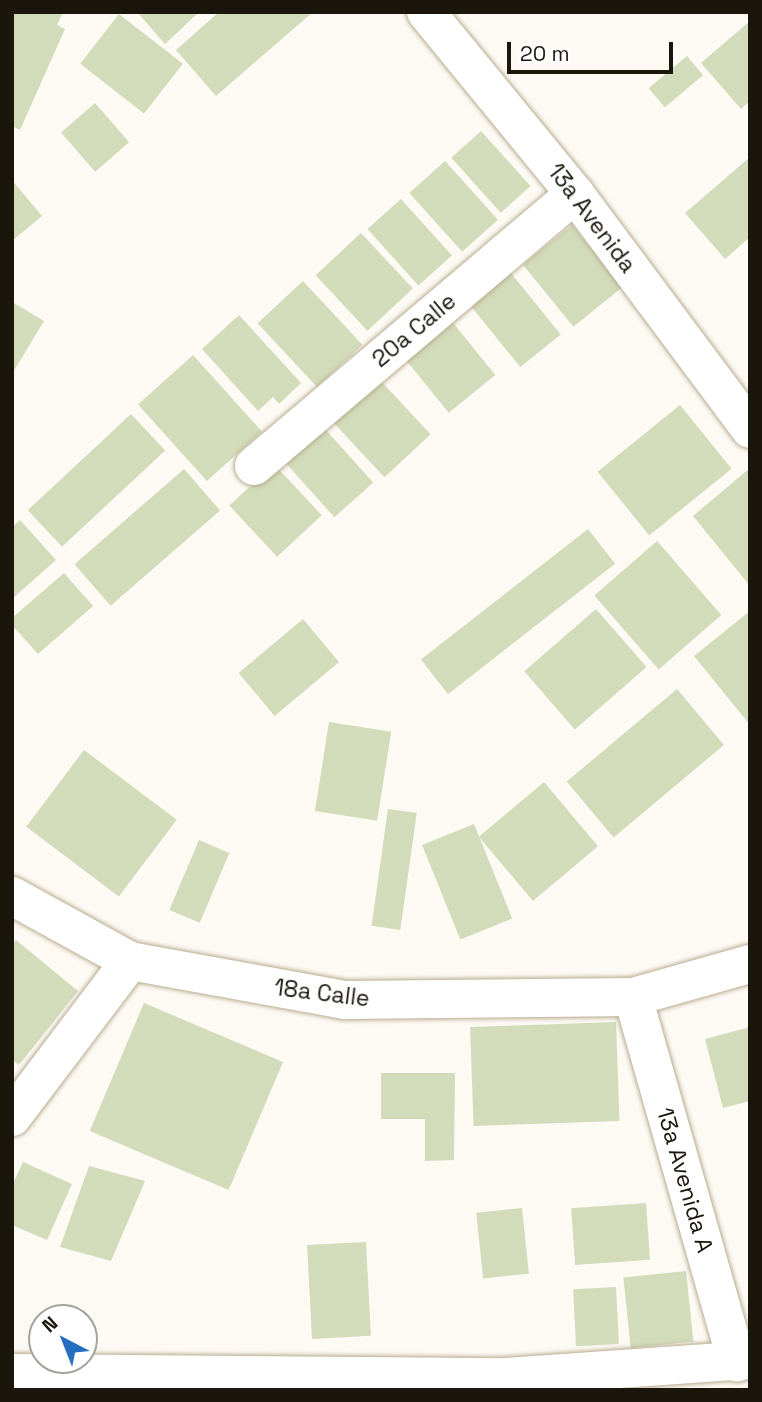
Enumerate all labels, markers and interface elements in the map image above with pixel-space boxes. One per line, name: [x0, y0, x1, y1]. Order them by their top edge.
scale bar: [510, 28, 676, 72]
text: 20 m: [520, 40, 570, 67]
street label: 13a Avenida: [542, 158, 642, 278]
street label: 20a Calle: [367, 287, 461, 373]
street label: 18a Calle: [273, 973, 371, 1013]
street label: 13a Avenida A: [651, 1104, 719, 1256]
north arrow: [28, 1304, 98, 1374]
text: N: [37, 1311, 63, 1338]

